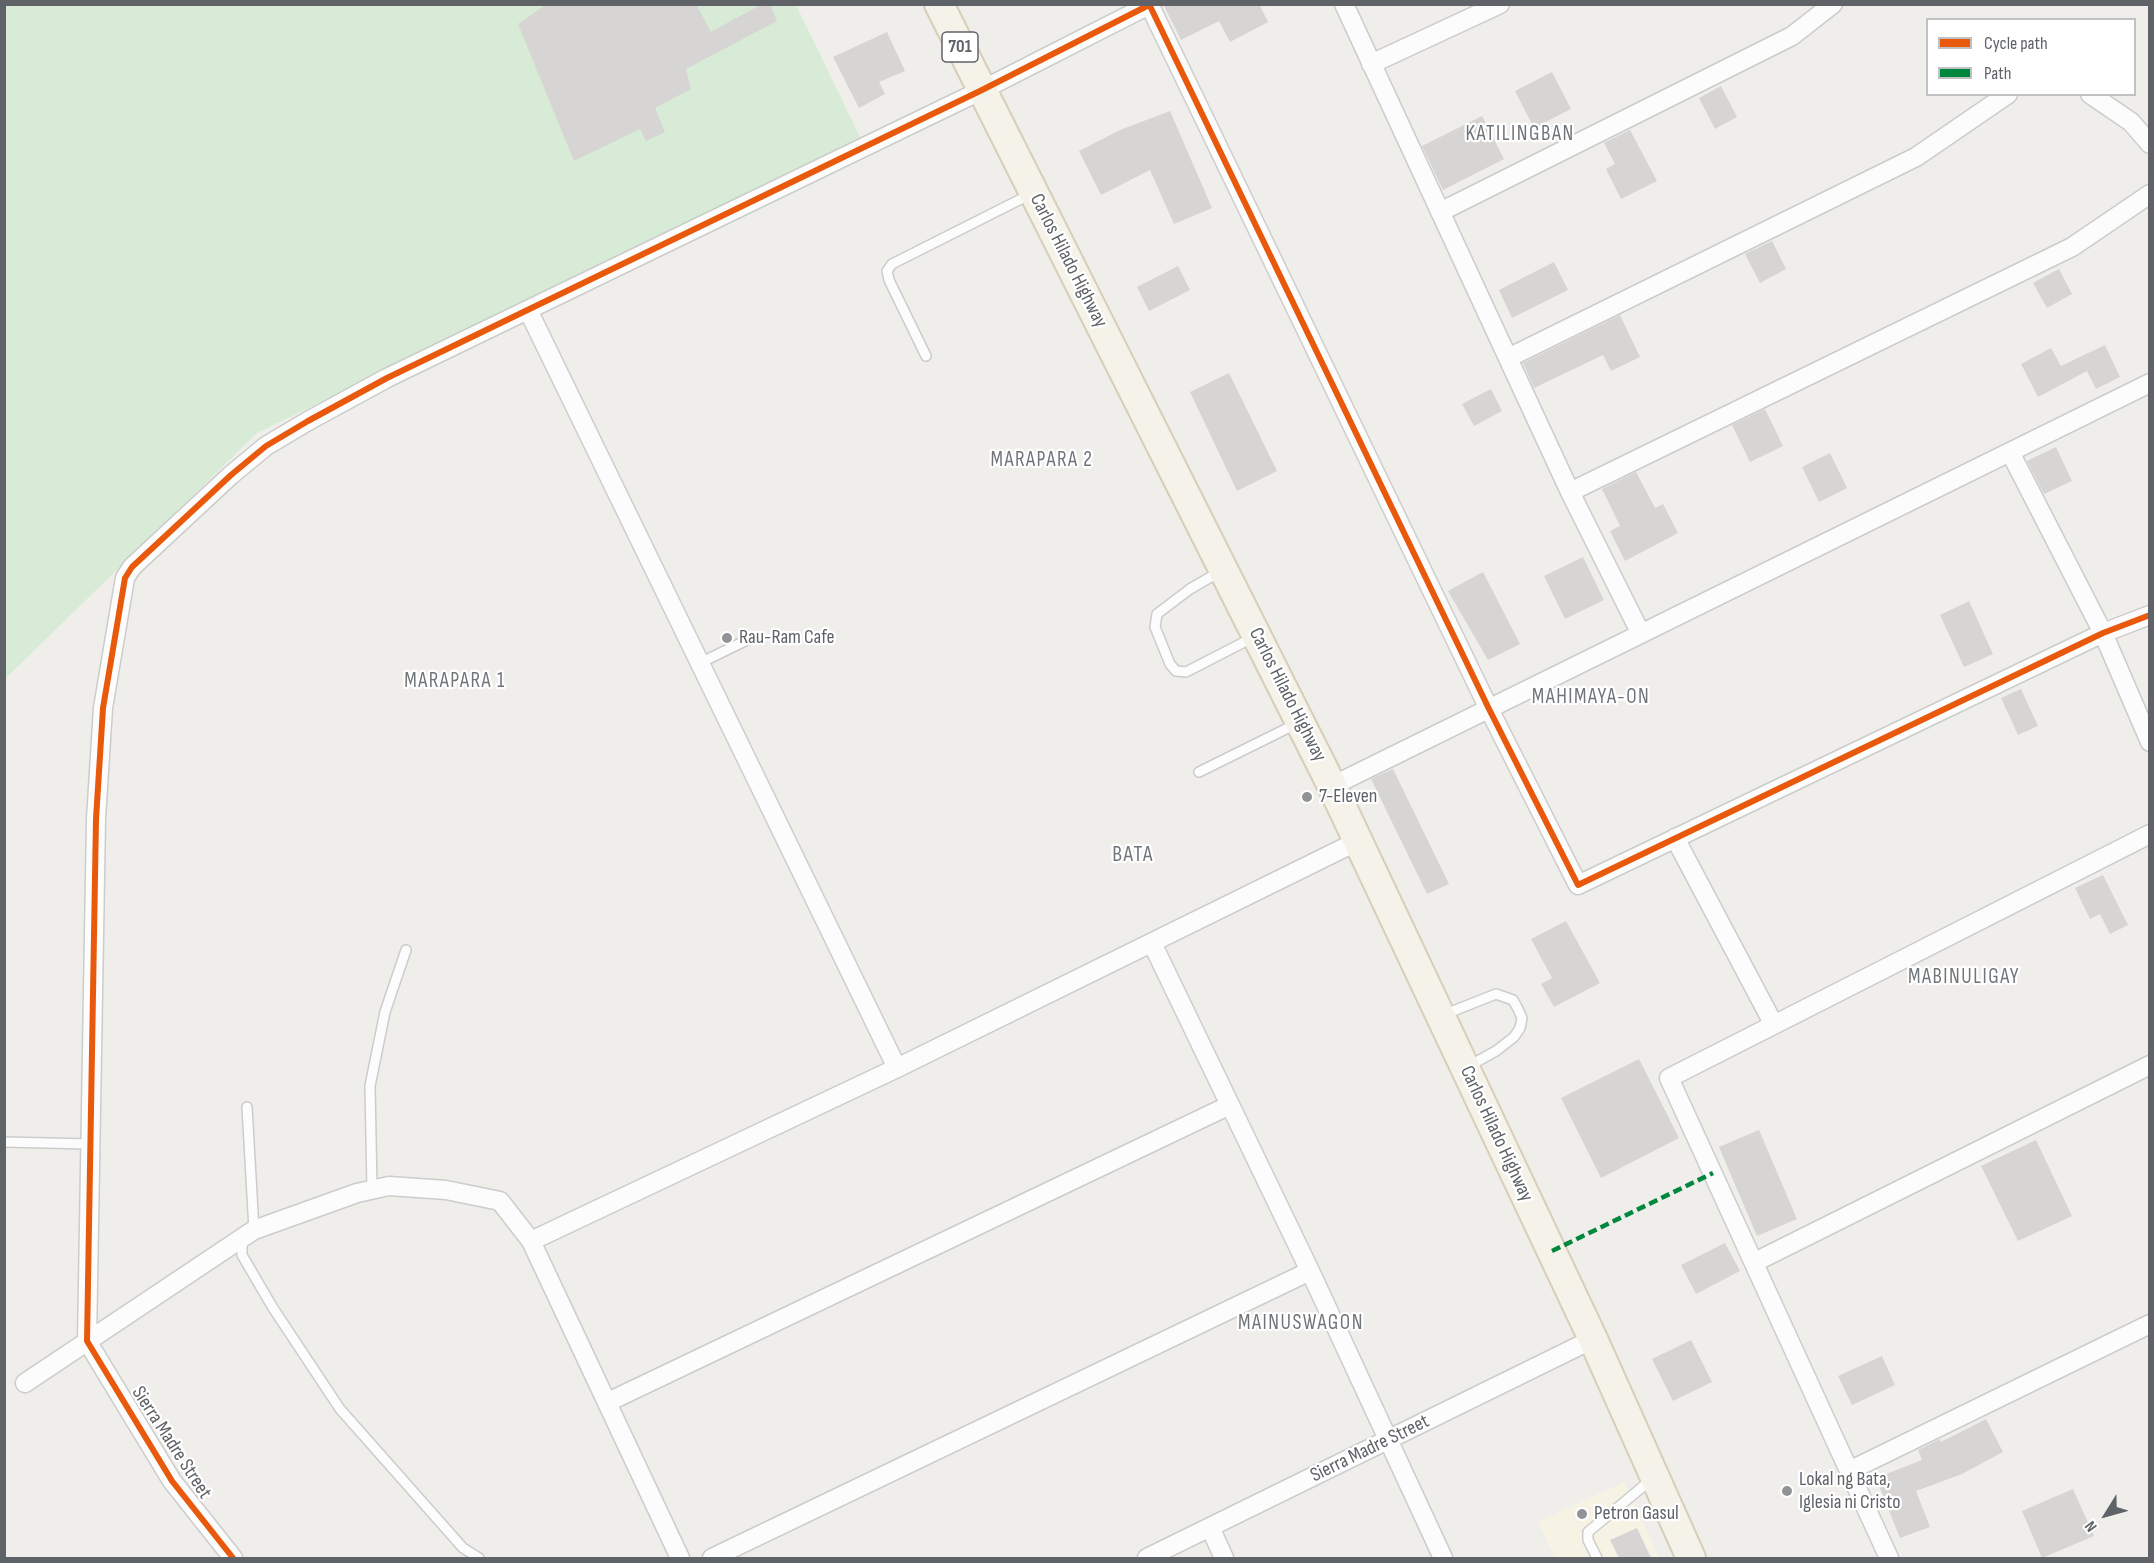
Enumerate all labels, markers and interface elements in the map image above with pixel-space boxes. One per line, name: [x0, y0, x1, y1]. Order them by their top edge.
legend: [1926, 18, 2136, 96]
road number: 701: [942, 32, 978, 62]
text: Cycle path: [1984, 33, 2048, 54]
text: Path: [1984, 63, 2012, 84]
district label: KATILINGBAN: [1465, 122, 1575, 148]
street label: Carlos Hilado Highway: [1024, 190, 1112, 332]
district label: MARAPARA 2: [991, 448, 1093, 474]
street label: Carlos Hilado Highway: [1243, 624, 1331, 766]
place label: Rau-Ram Cafe: [739, 626, 835, 650]
marker: Rau-Ram Cafe: [720, 631, 734, 645]
district label: MARAPARA 1: [404, 669, 506, 695]
district label: MAHIMAYA-ON: [1532, 685, 1650, 711]
place label: 7-Eleven: [1319, 785, 1377, 809]
marker: 7-Eleven: [1300, 790, 1314, 804]
district label: BATA: [1112, 842, 1154, 868]
district label: MABINULIGAY: [1908, 965, 2020, 991]
street label: Carlos Hilado Highway: [1454, 1062, 1538, 1206]
district label: MAINUSWAGON: [1238, 1311, 1364, 1337]
street label: Sierra Madre Street: [126, 1382, 216, 1504]
street label: Sierra Madre Street: [1307, 1410, 1433, 1488]
place label: Lokal ng Bata, Iglesia ni Cristo: [1799, 1468, 1901, 1515]
marker: Lokal ng Bata, Iglesia ni Cristo: [1780, 1484, 1794, 1498]
north arrow: [2076, 1485, 2136, 1545]
place label: Petron Gasul: [1594, 1502, 1679, 1526]
marker: Petron Gasul: [1575, 1507, 1589, 1521]
text: N: [2081, 1517, 2101, 1535]

